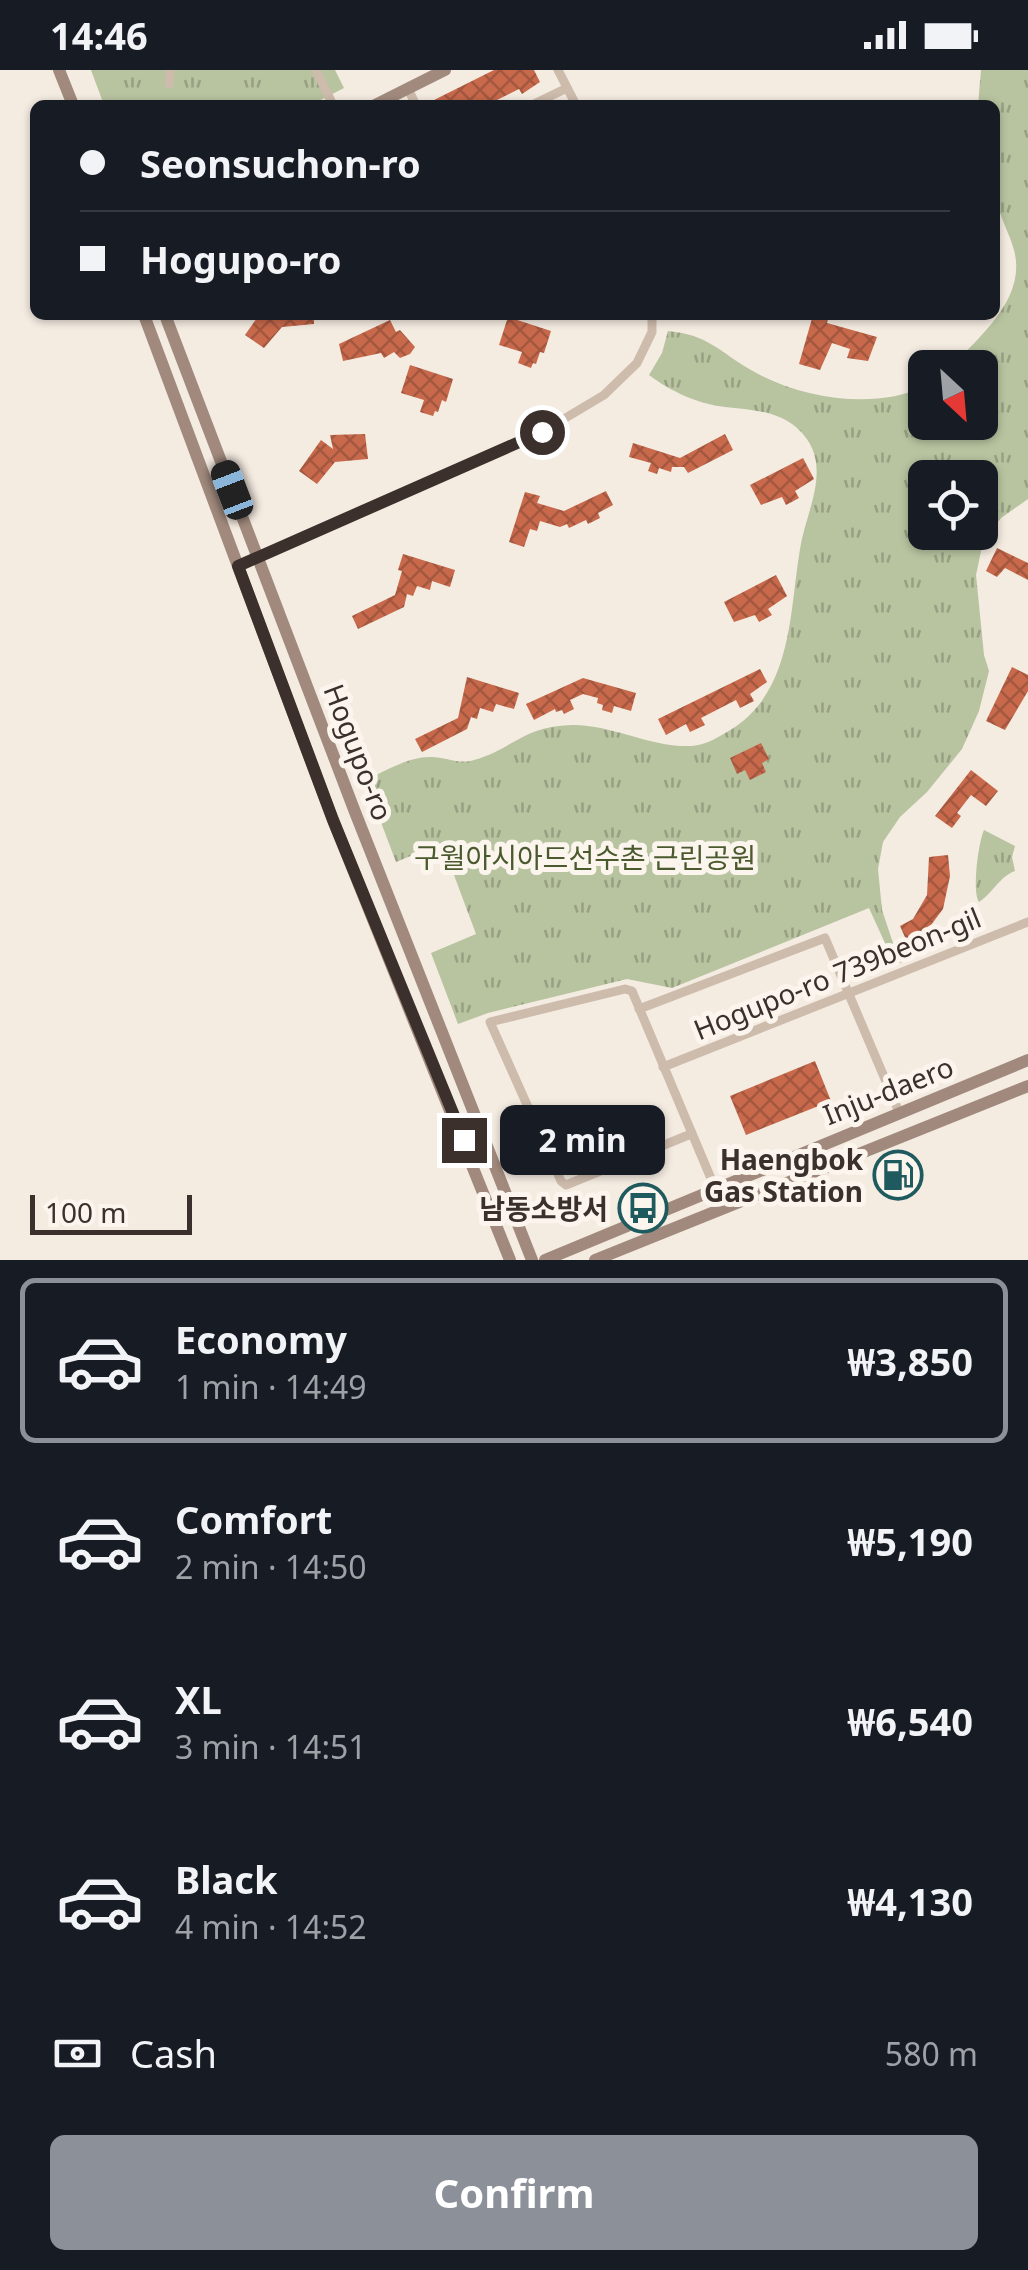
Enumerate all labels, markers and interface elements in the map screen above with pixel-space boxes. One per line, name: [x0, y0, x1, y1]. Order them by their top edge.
text: 14:46: [50, 9, 148, 61]
text: Seonsuchon-ro: [140, 137, 421, 189]
text: Hogupo-ro: [140, 233, 341, 285]
north arrow: [908, 350, 998, 440]
map controls: [908, 350, 998, 550]
route start: [520, 410, 565, 455]
car: [207, 457, 257, 523]
button: locate: [908, 460, 998, 550]
street label: Hogupo-ro: [316, 678, 402, 826]
park label: 구월아시아드선수촌 근린공원: [414, 838, 756, 876]
street label: Hogupo-ro 739beon-gil: [688, 898, 986, 1048]
street label: Inju-daero: [817, 1047, 959, 1133]
callout: 2 min: [499, 1105, 664, 1175]
route end: [442, 1118, 487, 1163]
text: 2 min: [538, 1118, 627, 1161]
place label: Haengbok Gas Station: [704, 1140, 864, 1210]
fuel station icon: Haengbok Gas Station: [872, 1149, 924, 1201]
bus stop icon: 남동소방서: [617, 1182, 669, 1234]
place label: 남동소방서: [479, 1189, 608, 1227]
scale bar: [30, 1190, 192, 1234]
text: 100 m: [45, 1193, 127, 1231]
text: Economy: [175, 1313, 347, 1365]
icon: car: [55, 1316, 145, 1406]
text: ₩3,850: [847, 1335, 973, 1387]
text: 1 min · 14:49: [175, 1365, 367, 1408]
text: Comfort: [175, 1493, 332, 1545]
icon: car: [55, 1496, 145, 1586]
text: ₩5,190: [847, 1515, 973, 1567]
text: 2 min · 14:50: [175, 1545, 367, 1588]
text: XL: [175, 1673, 222, 1725]
icon: car: [55, 1676, 145, 1766]
text: ₩6,540: [847, 1695, 973, 1747]
text: 3 min · 14:51: [175, 1725, 367, 1768]
text: Black: [175, 1853, 278, 1905]
icon: car: [55, 1856, 145, 1946]
text: ₩4,130: [847, 1875, 973, 1927]
text: 4 min · 14:52: [175, 1905, 367, 1948]
icon: cash: [50, 2026, 105, 2081]
text: Cash: [130, 2027, 217, 2079]
text: 580 m: [885, 2032, 978, 2075]
button: Confirm: [50, 2135, 978, 2250]

